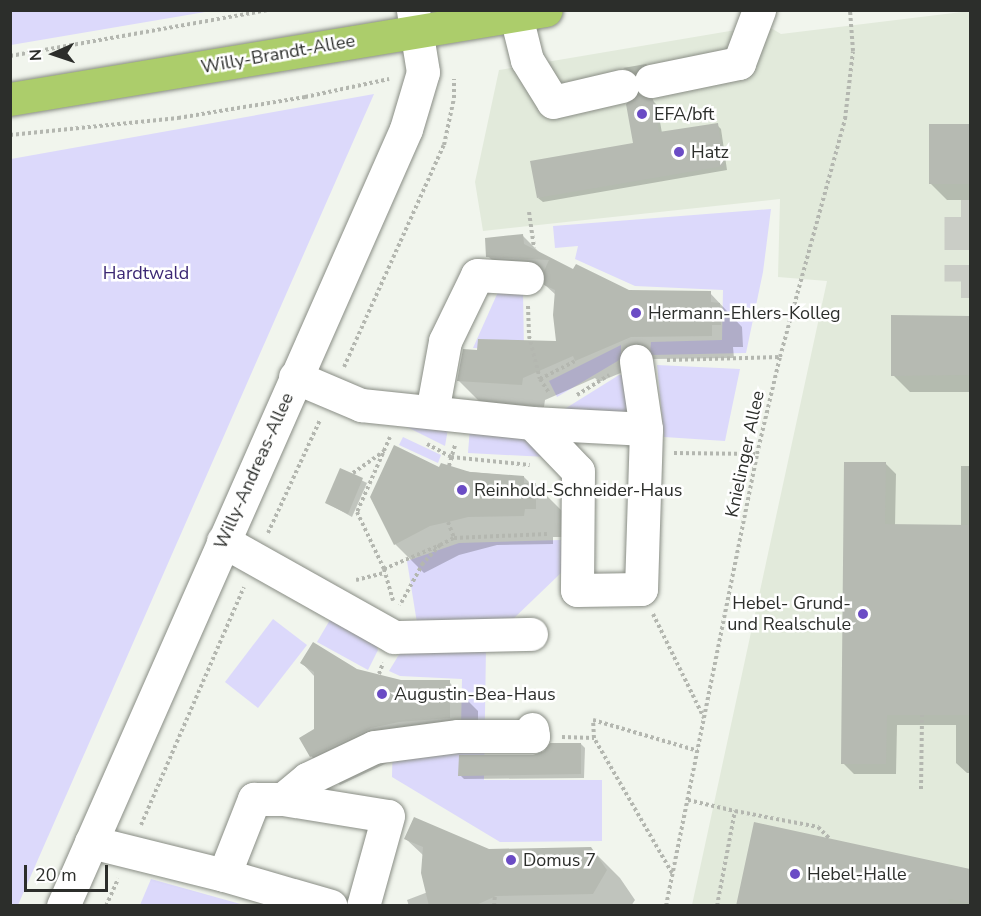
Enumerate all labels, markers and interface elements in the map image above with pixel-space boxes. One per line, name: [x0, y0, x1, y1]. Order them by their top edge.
north arrow: [24, 24, 84, 84]
street label: Willy-Brandt-Allee: [199, 30, 357, 78]
text: N: [25, 48, 47, 61]
place label: EFA/bft: [654, 103, 714, 125]
marker: EFA/bft: [635, 107, 649, 121]
place label: Hatz: [691, 141, 729, 163]
marker: Hatz: [672, 145, 686, 159]
park label: Hardtwald: [103, 262, 189, 284]
place label: Hermann-Ehlers-Kolleg: [648, 302, 841, 324]
marker: Hermann-Ehlers-Kolleg: [629, 306, 643, 320]
street label: Knielinger Allee: [721, 389, 769, 519]
street label: Willy-Andreas-Allee: [210, 390, 298, 552]
place label: Reinhold-Schneider-Haus: [474, 479, 682, 501]
marker: Reinhold-Schneider-Haus: [455, 483, 469, 497]
place label: Hebel- Grund- und Realschule: [727, 593, 851, 636]
marker: Hebel- Grund- und Realschule: [856, 607, 870, 621]
place label: Augustin-Bea-Haus: [394, 683, 556, 705]
marker: Augustin-Bea-Haus: [375, 687, 389, 701]
place label: Domus 7: [523, 849, 596, 871]
scale bar: [27, 853, 111, 891]
marker: Domus 7: [504, 853, 518, 867]
text: 20 m: [35, 863, 77, 887]
place label: Hebel-Halle: [807, 863, 907, 885]
marker: Hebel-Halle: [788, 867, 802, 881]

